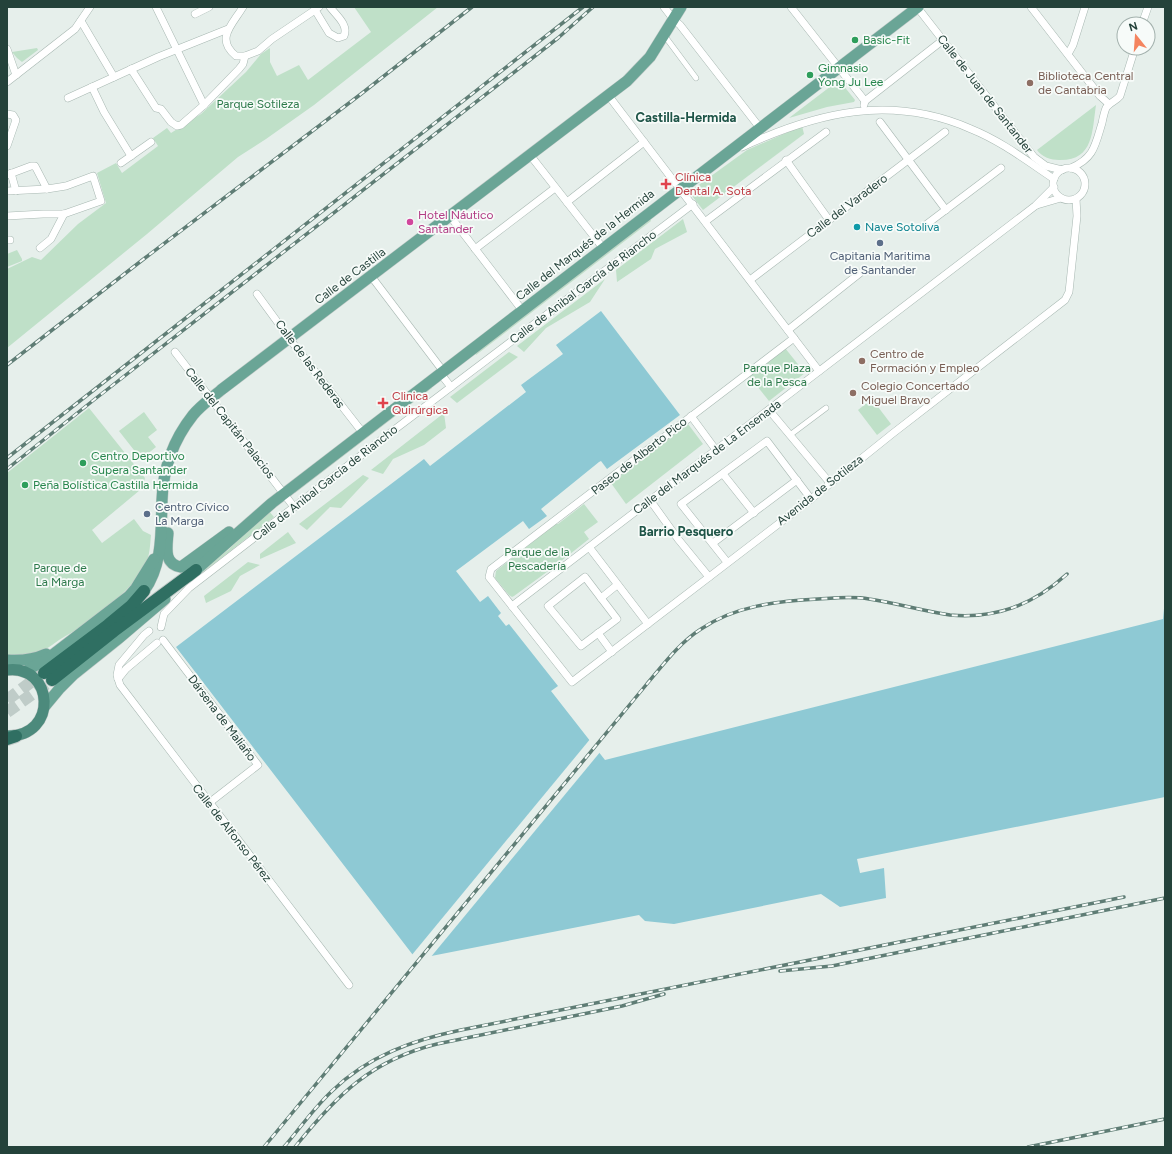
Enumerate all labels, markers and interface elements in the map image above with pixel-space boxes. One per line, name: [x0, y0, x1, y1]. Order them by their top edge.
north arrow: [1116, 16, 1156, 56]
text: N: [1127, 19, 1139, 34]
street label: Calle de Juan de Santander: [934, 32, 1036, 156]
place label: Basic-Fit: [863, 33, 911, 47]
marker: Basic-Fit: [850, 35, 860, 45]
place label: Gimnasio Yong Ju Lee: [818, 61, 884, 89]
place label: Biblioteca Central de Cantabria: [1038, 69, 1133, 97]
marker: Gimnasio Yong Ju Lee: [805, 70, 815, 80]
marker: Biblioteca Central de Cantabria: [1025, 78, 1035, 88]
park label: Parque Sotileza: [216, 97, 300, 111]
district label: Castilla-Hermida: [636, 110, 737, 125]
place label: Clínica Dental A. Sota: [675, 170, 751, 198]
street label: Calle del Varadero: [804, 171, 890, 241]
marker: Clínica Dental A. Sota: [660, 178, 672, 190]
street label: Calle del Marqués de la Hermida: [513, 187, 657, 303]
place label: Hotel Náutico Santander: [418, 208, 494, 236]
marker: Hotel Náutico Santander: [405, 217, 415, 227]
place label: Nave Sotoliva: [865, 220, 939, 234]
marker: Nave Sotoliva: [852, 222, 862, 232]
street label: Calle de Anibal García de Riancho: [507, 227, 659, 347]
marker: Capitania Maritima de Santander: [875, 238, 885, 248]
street label: Calle de Castilla: [312, 245, 388, 307]
place label: Capitania Maritima de Santander: [830, 249, 930, 277]
street label: Calle de las Rederas: [272, 317, 348, 411]
place label: Centro de Formación y Empleo: [870, 347, 980, 375]
marker: Centro de Formación y Empleo: [857, 356, 867, 366]
park label: Parque Plaza de la Pesca: [743, 361, 811, 389]
street label: Calle del Capitán Palacios: [182, 365, 278, 482]
place label: Colegio Concertado Miguel Bravo: [861, 379, 970, 407]
marker: Colegio Concertado Miguel Bravo: [848, 388, 858, 398]
place label: Clinica Quirúrgica: [392, 389, 448, 417]
marker: Clinica Quirúrgica: [377, 397, 389, 409]
street label: Calle del Marqués de La Ensenada: [630, 397, 784, 517]
street label: Paseo de Alberto Pico: [588, 414, 690, 498]
street label: Calle de Anibal García de Riancho: [250, 422, 400, 544]
place label: Centro Deportivo Supera Santander: [91, 449, 187, 477]
street label: Avenida de Sotileza: [774, 452, 866, 528]
marker: Centro Deportivo Supera Santander: [78, 458, 88, 468]
place label: Peña Bolística Castilla Hermida: [33, 478, 198, 492]
marker: Peña Bolística Castilla Hermida: [20, 480, 30, 490]
place label: Centro Cívico La Marga: [155, 500, 229, 528]
marker: Centro Cívico La Marga: [142, 509, 152, 519]
district label: Barrio Pesquero: [639, 524, 734, 539]
park label: Parque de la Pescadería: [504, 545, 570, 573]
park label: Parque de La Marga: [33, 561, 87, 589]
street label: Dársena de Maliaño: [185, 672, 259, 764]
street label: Calle de Alfonso Pérez: [189, 781, 275, 885]

